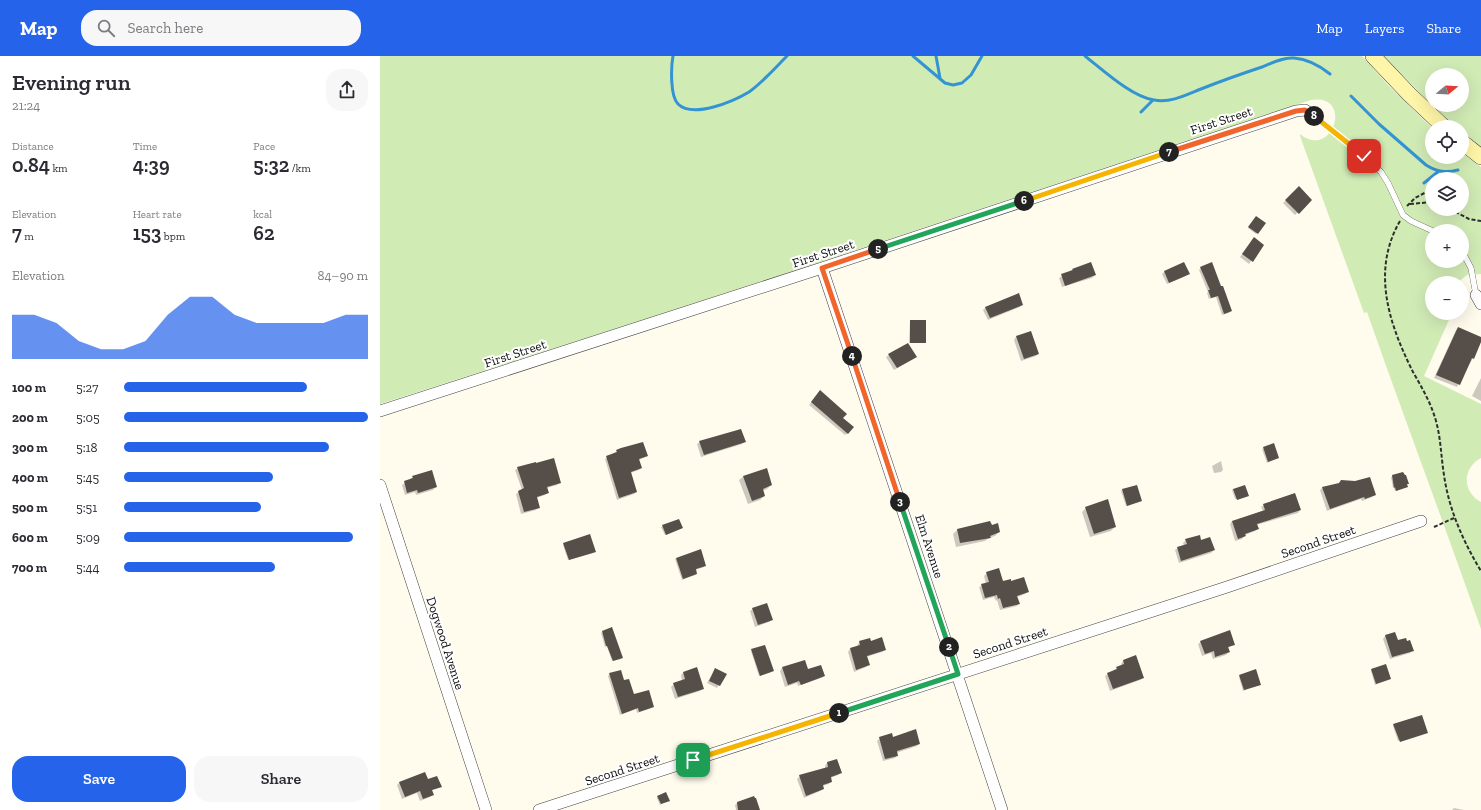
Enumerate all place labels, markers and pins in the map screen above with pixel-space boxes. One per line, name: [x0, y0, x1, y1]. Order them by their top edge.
pin: 8: [1304, 106, 1324, 126]
pin: [1347, 139, 1381, 173]
pin: 7: [1159, 142, 1179, 162]
pin: 6: [1014, 191, 1034, 211]
pin: 5: [868, 239, 888, 259]
pin: 4: [842, 346, 862, 366]
pin: 3: [890, 492, 910, 512]
pin: 2: [939, 637, 959, 657]
pin: 1: [829, 703, 849, 723]
pin: [676, 743, 710, 777]

